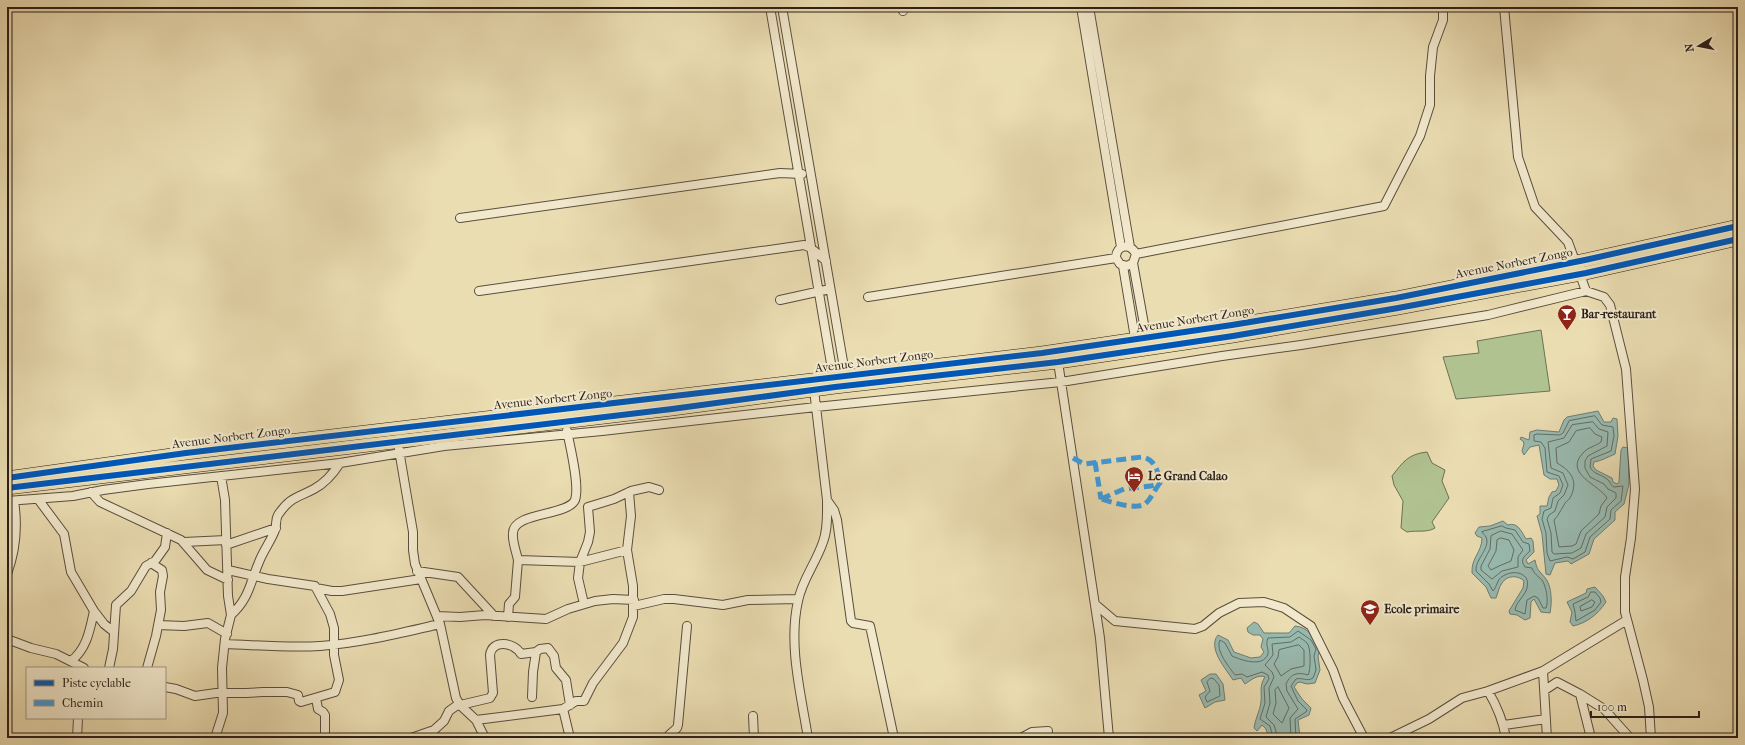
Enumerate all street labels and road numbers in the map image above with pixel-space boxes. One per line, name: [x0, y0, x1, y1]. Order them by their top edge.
street label: Avenue Norbert Zongo: [1453, 245, 1574, 281]
street label: Avenue Norbert Zongo: [1134, 303, 1255, 335]
street label: Avenue Norbert Zongo: [813, 347, 934, 375]
street label: Avenue Norbert Zongo: [492, 386, 613, 412]
street label: Avenue Norbert Zongo: [170, 423, 291, 451]

